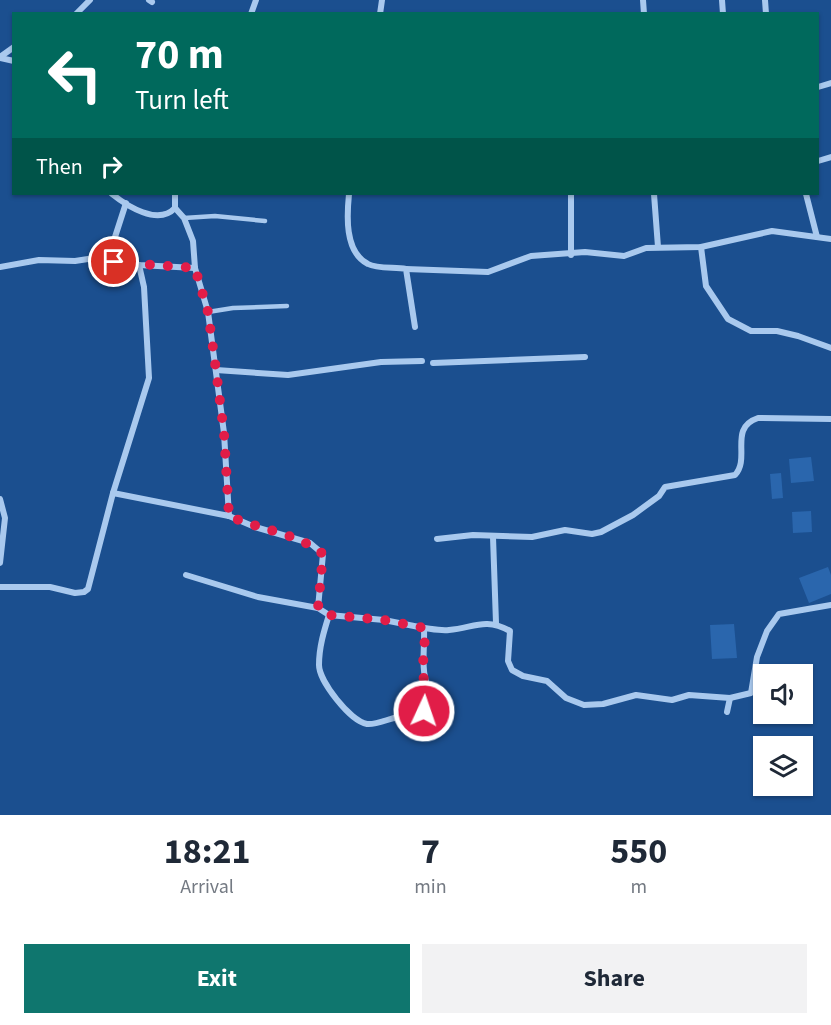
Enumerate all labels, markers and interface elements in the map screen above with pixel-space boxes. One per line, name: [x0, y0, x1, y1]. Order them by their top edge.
text: 70 m: [135, 25, 224, 85]
icon: left: [36, 36, 114, 114]
text: Turn left: [135, 81, 229, 120]
icon: right: [95, 150, 128, 183]
text: Then: [36, 151, 83, 183]
pin: [88, 236, 139, 287]
icon: arrive: [97, 245, 130, 278]
map controls: [753, 664, 813, 796]
button: sound: [753, 664, 813, 724]
position arrow: [392, 679, 456, 743]
button: layers: [753, 736, 813, 796]
text: 18:21: [164, 826, 251, 877]
text: 7: [421, 826, 440, 877]
text: 550: [610, 826, 667, 877]
text: Arrival: [180, 873, 234, 901]
text: min: [414, 873, 447, 901]
text: m: [630, 873, 647, 901]
button: Exit: [24, 944, 410, 1013]
button: Share: [422, 944, 807, 1013]

